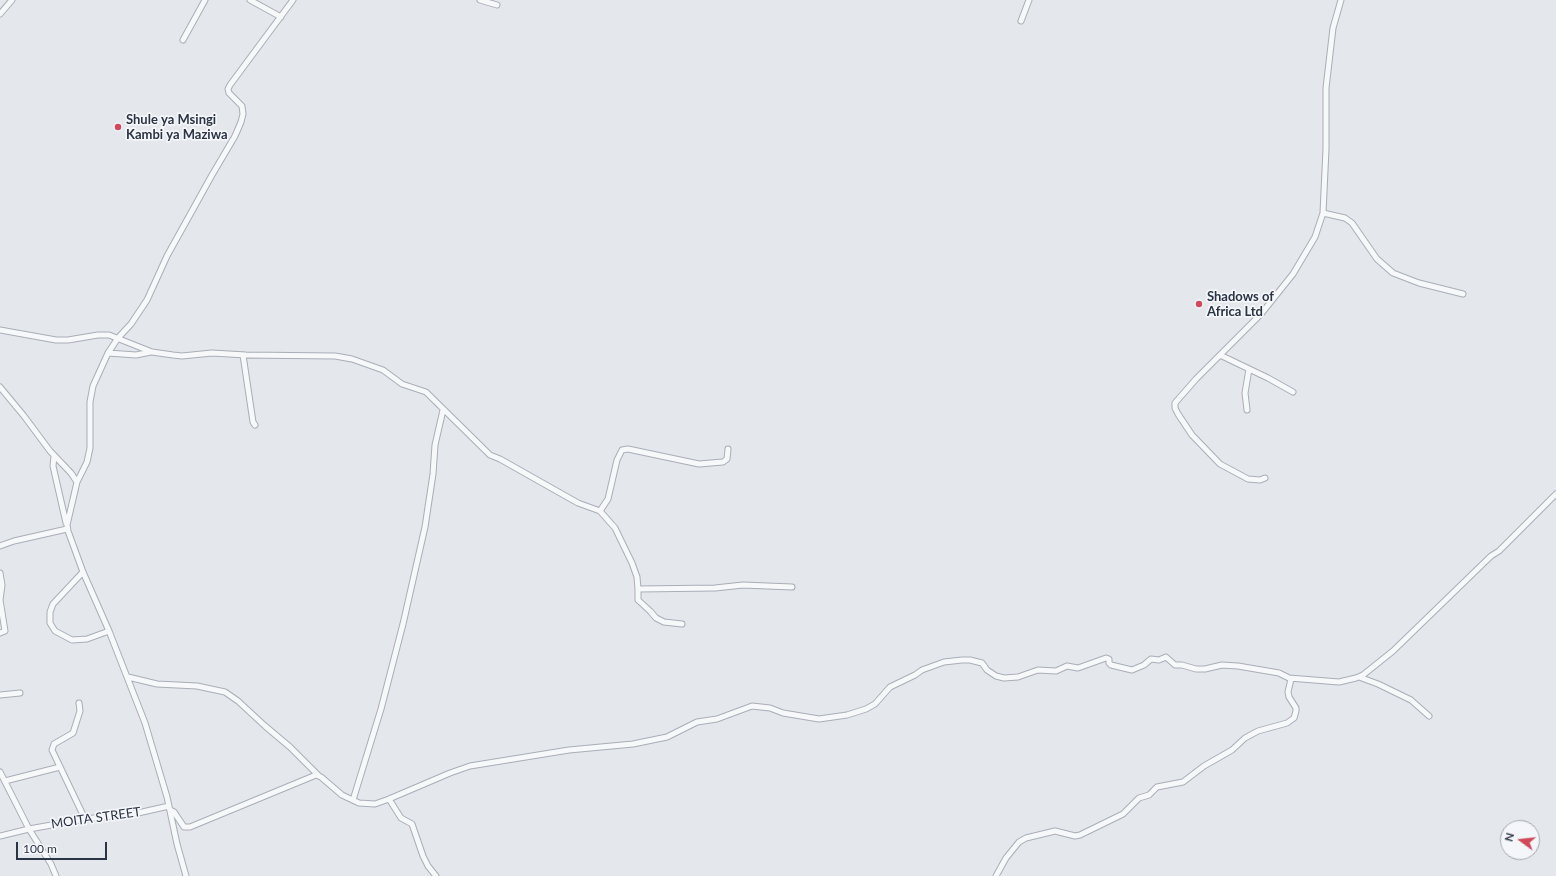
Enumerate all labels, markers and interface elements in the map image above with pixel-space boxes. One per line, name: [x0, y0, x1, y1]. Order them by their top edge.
place label: Shule ya Msingi Kambi ya Maziwa: [126, 112, 228, 143]
marker: Shule ya Msingi Kambi ya Maziwa: [113, 122, 123, 132]
place label: Shadows of Africa Ltd: [1207, 289, 1274, 320]
marker: Shadows of Africa Ltd: [1194, 299, 1204, 309]
street label: MOITA STREET: [50, 804, 142, 832]
north arrow: [1500, 820, 1540, 860]
text: N: [1502, 831, 1516, 843]
scale bar: [18, 834, 109, 860]
text: 100 m: [23, 841, 57, 856]

